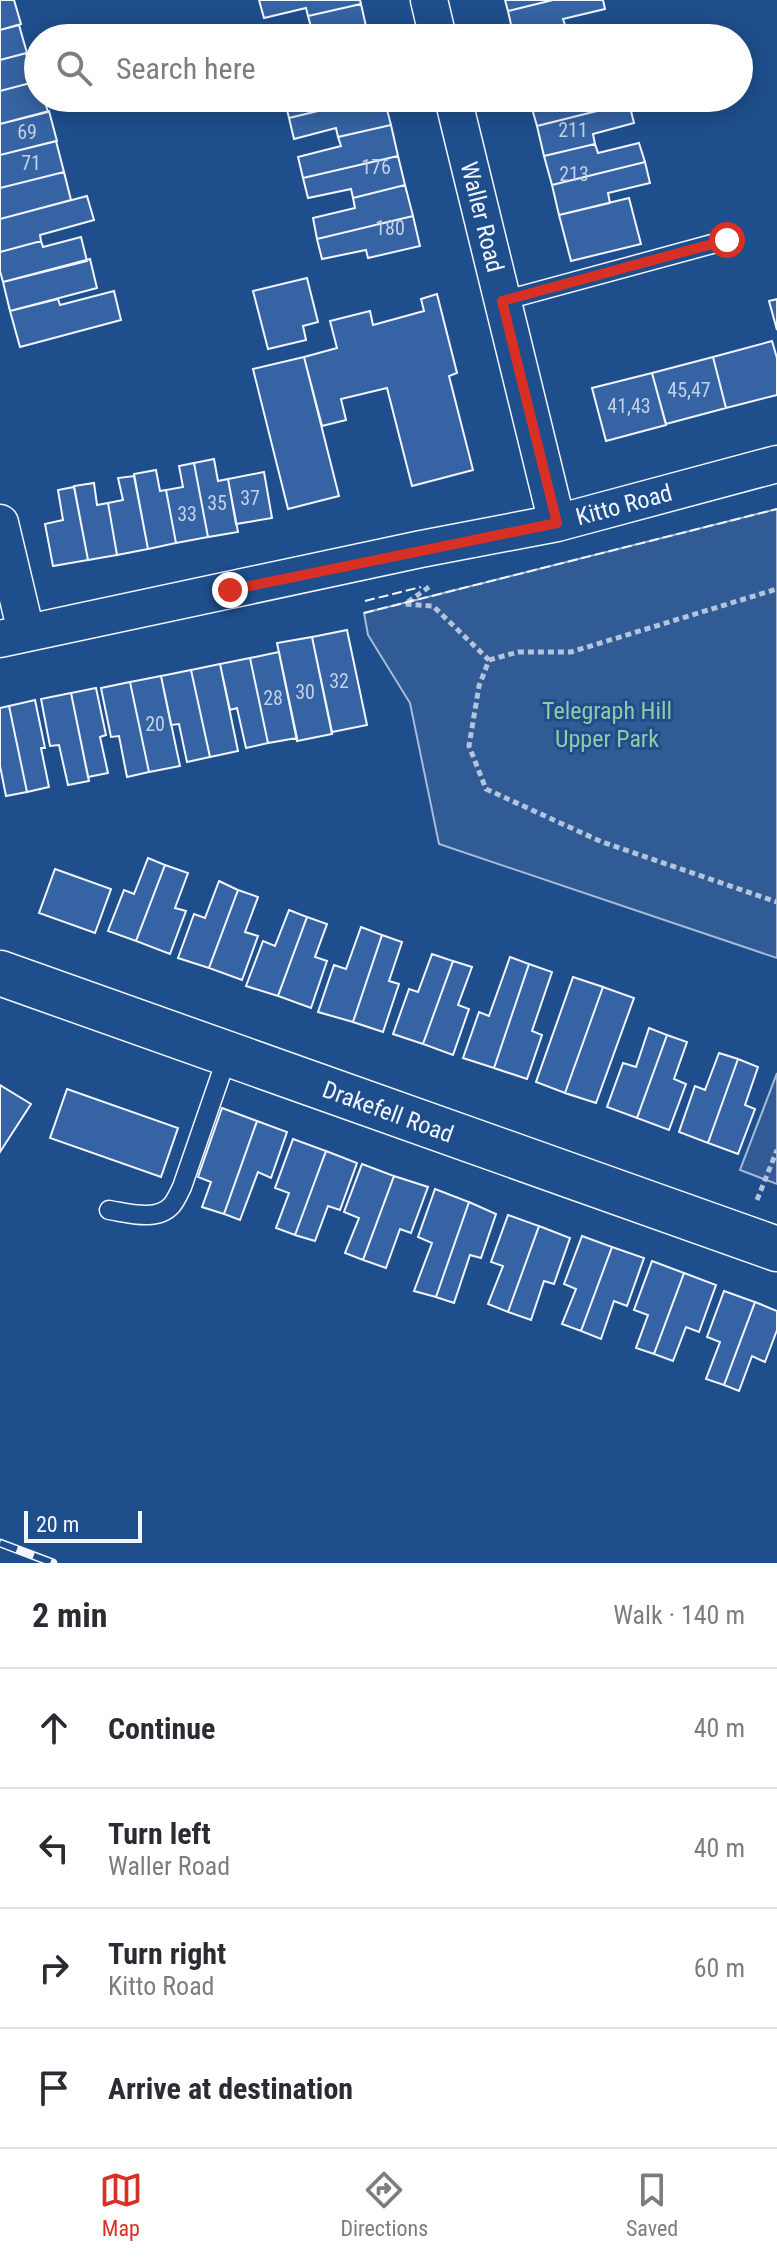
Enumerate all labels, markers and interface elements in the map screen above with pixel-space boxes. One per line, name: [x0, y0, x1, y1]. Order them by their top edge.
search box: [24, 24, 753, 112]
icon: search: [52, 46, 96, 90]
text: Search here: [116, 51, 256, 86]
house number: 211: [558, 118, 588, 142]
house number: 69: [17, 120, 37, 144]
house number: 71: [21, 151, 41, 175]
house number: 176: [361, 155, 391, 179]
street label: Waller Road: [455, 159, 509, 275]
house number: 213: [559, 162, 589, 186]
house number: 180: [375, 216, 405, 240]
route start: [709, 222, 745, 258]
house number: 45,47: [667, 378, 711, 402]
house number: 41,43: [607, 394, 651, 418]
street label: Kitto Road: [573, 479, 675, 531]
house number: 37: [240, 486, 260, 510]
house number: 35: [207, 491, 227, 515]
house number: 33: [177, 502, 197, 526]
route end: [212, 572, 248, 608]
house number: 32: [329, 669, 349, 693]
house number: 30: [295, 680, 315, 704]
house number: 28: [263, 686, 283, 710]
park label: Telegraph Hill Upper Park: [542, 697, 672, 753]
house number: 20: [145, 712, 165, 736]
street label: Drakefell Road: [319, 1075, 457, 1149]
scale bar: [24, 1507, 142, 1543]
text: 20 m: [36, 1512, 79, 1537]
text: 2 min: [32, 1595, 108, 1635]
text: Walk · 140 m: [613, 1600, 745, 1630]
icon: ahead: [32, 1706, 76, 1750]
text: Continue: [108, 1711, 215, 1746]
text: 40 m: [694, 1713, 745, 1743]
text: Turn left: [108, 1816, 211, 1851]
icon: left: [32, 1826, 76, 1870]
text: 40 m: [694, 1833, 745, 1863]
text: Waller Road: [108, 1851, 230, 1881]
text: Turn right: [108, 1936, 226, 1971]
icon: right: [32, 1946, 76, 1990]
text: 60 m: [694, 1953, 745, 1983]
text: Kitto Road: [108, 1971, 215, 2001]
icon: arrive: [32, 2066, 76, 2110]
text: Arrive at destination: [108, 2071, 353, 2106]
tab: Map: [99, 2168, 143, 2241]
tab: Directions: [340, 2168, 428, 2241]
tab: Saved: [626, 2168, 678, 2241]

